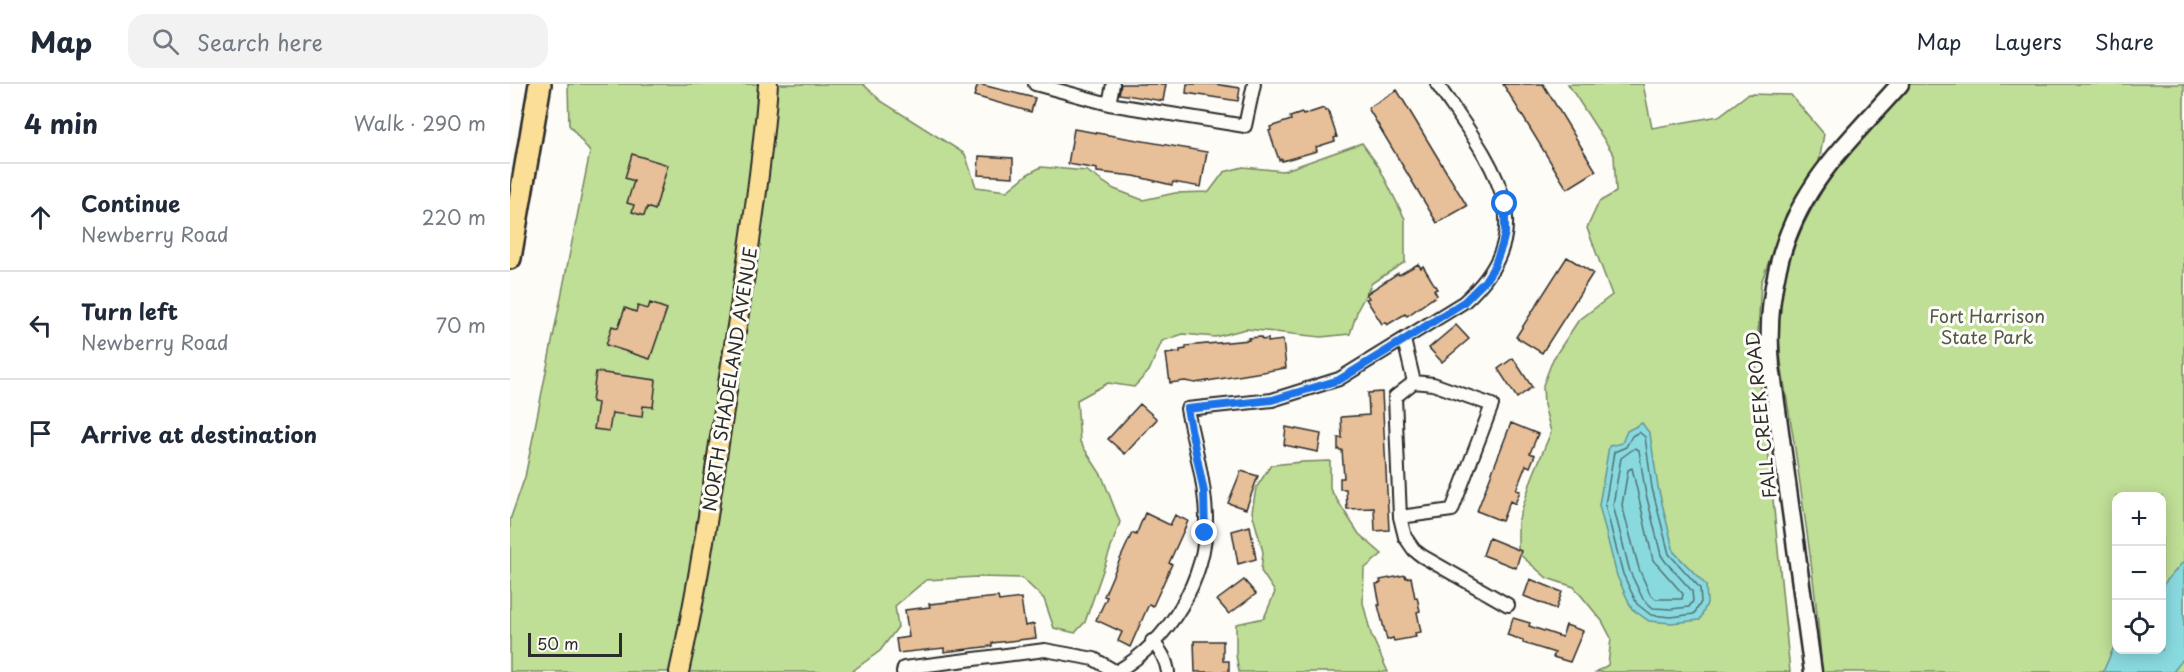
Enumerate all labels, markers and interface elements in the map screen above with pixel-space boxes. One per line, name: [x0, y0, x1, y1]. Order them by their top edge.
search box: [128, 14, 548, 68]
text: Map: [30, 20, 92, 63]
icon: search: [149, 25, 182, 58]
text: Search here: [197, 25, 323, 58]
text: Map: [1917, 25, 1961, 57]
text: Layers: [1994, 25, 2062, 57]
text: Share: [2095, 25, 2154, 57]
text: 4 min: [24, 104, 98, 143]
text: Walk · 290 m: [354, 108, 486, 138]
text: Continue: [81, 186, 180, 219]
route start: [1491, 190, 1517, 216]
icon: ahead: [24, 201, 57, 234]
text: 220 m: [422, 202, 486, 232]
text: Newberry Road: [81, 219, 229, 249]
street label: NORTH SHADELAND AVENUE: [695, 245, 763, 513]
text: Turn left: [81, 294, 178, 327]
park label: Fort Harrison State Park: [1929, 302, 2045, 350]
icon: left: [24, 309, 57, 342]
text: 70 m: [436, 310, 486, 340]
text: Newberry Road: [81, 327, 229, 357]
street label: FALL CREEK ROAD: [1738, 330, 1782, 500]
icon: arrive: [24, 417, 57, 450]
text: Arrive at destination: [81, 417, 317, 450]
map controls: [2112, 492, 2166, 654]
button: +: [2112, 492, 2166, 546]
route end: [1191, 519, 1217, 545]
button: −: [2112, 546, 2166, 600]
button: locate: [2112, 600, 2166, 654]
scale bar: [528, 630, 622, 658]
text: 50 m: [537, 631, 578, 655]

